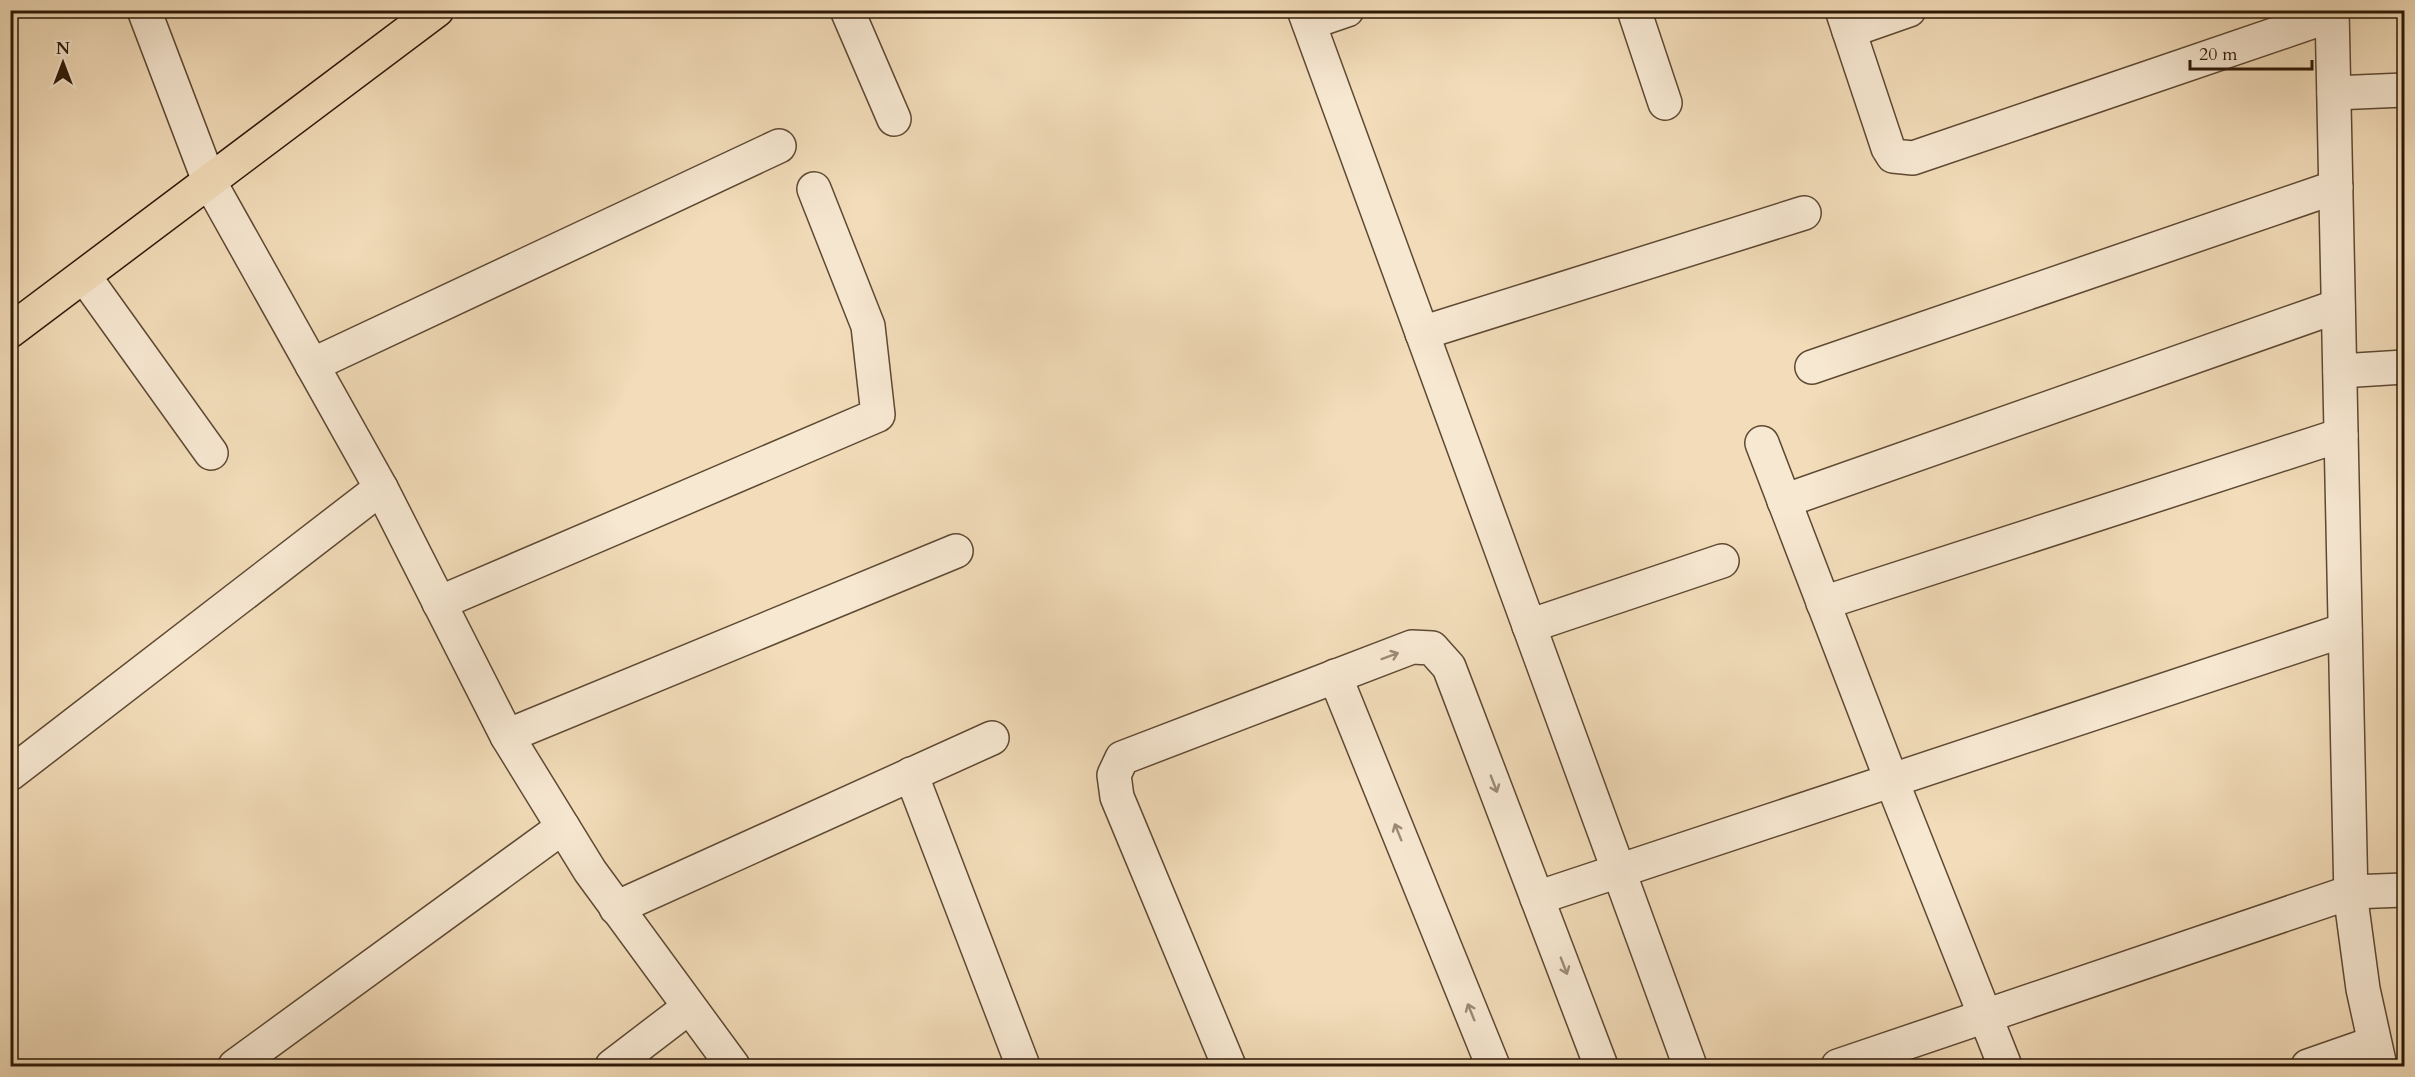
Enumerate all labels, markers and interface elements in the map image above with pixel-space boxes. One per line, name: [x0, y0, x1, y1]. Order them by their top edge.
north arrow: [33, 33, 93, 93]
scale bar: [2190, 33, 2312, 71]
text: N: [56, 38, 70, 60]
text: 20 m: [2199, 42, 2238, 67]
one-way arrow: [1380, 649, 1398, 660]
one-way arrow: [1489, 775, 1500, 793]
one-way arrow: [1392, 823, 1403, 841]
one-way arrow: [1559, 957, 1570, 975]
one-way arrow: [1465, 1004, 1476, 1022]

